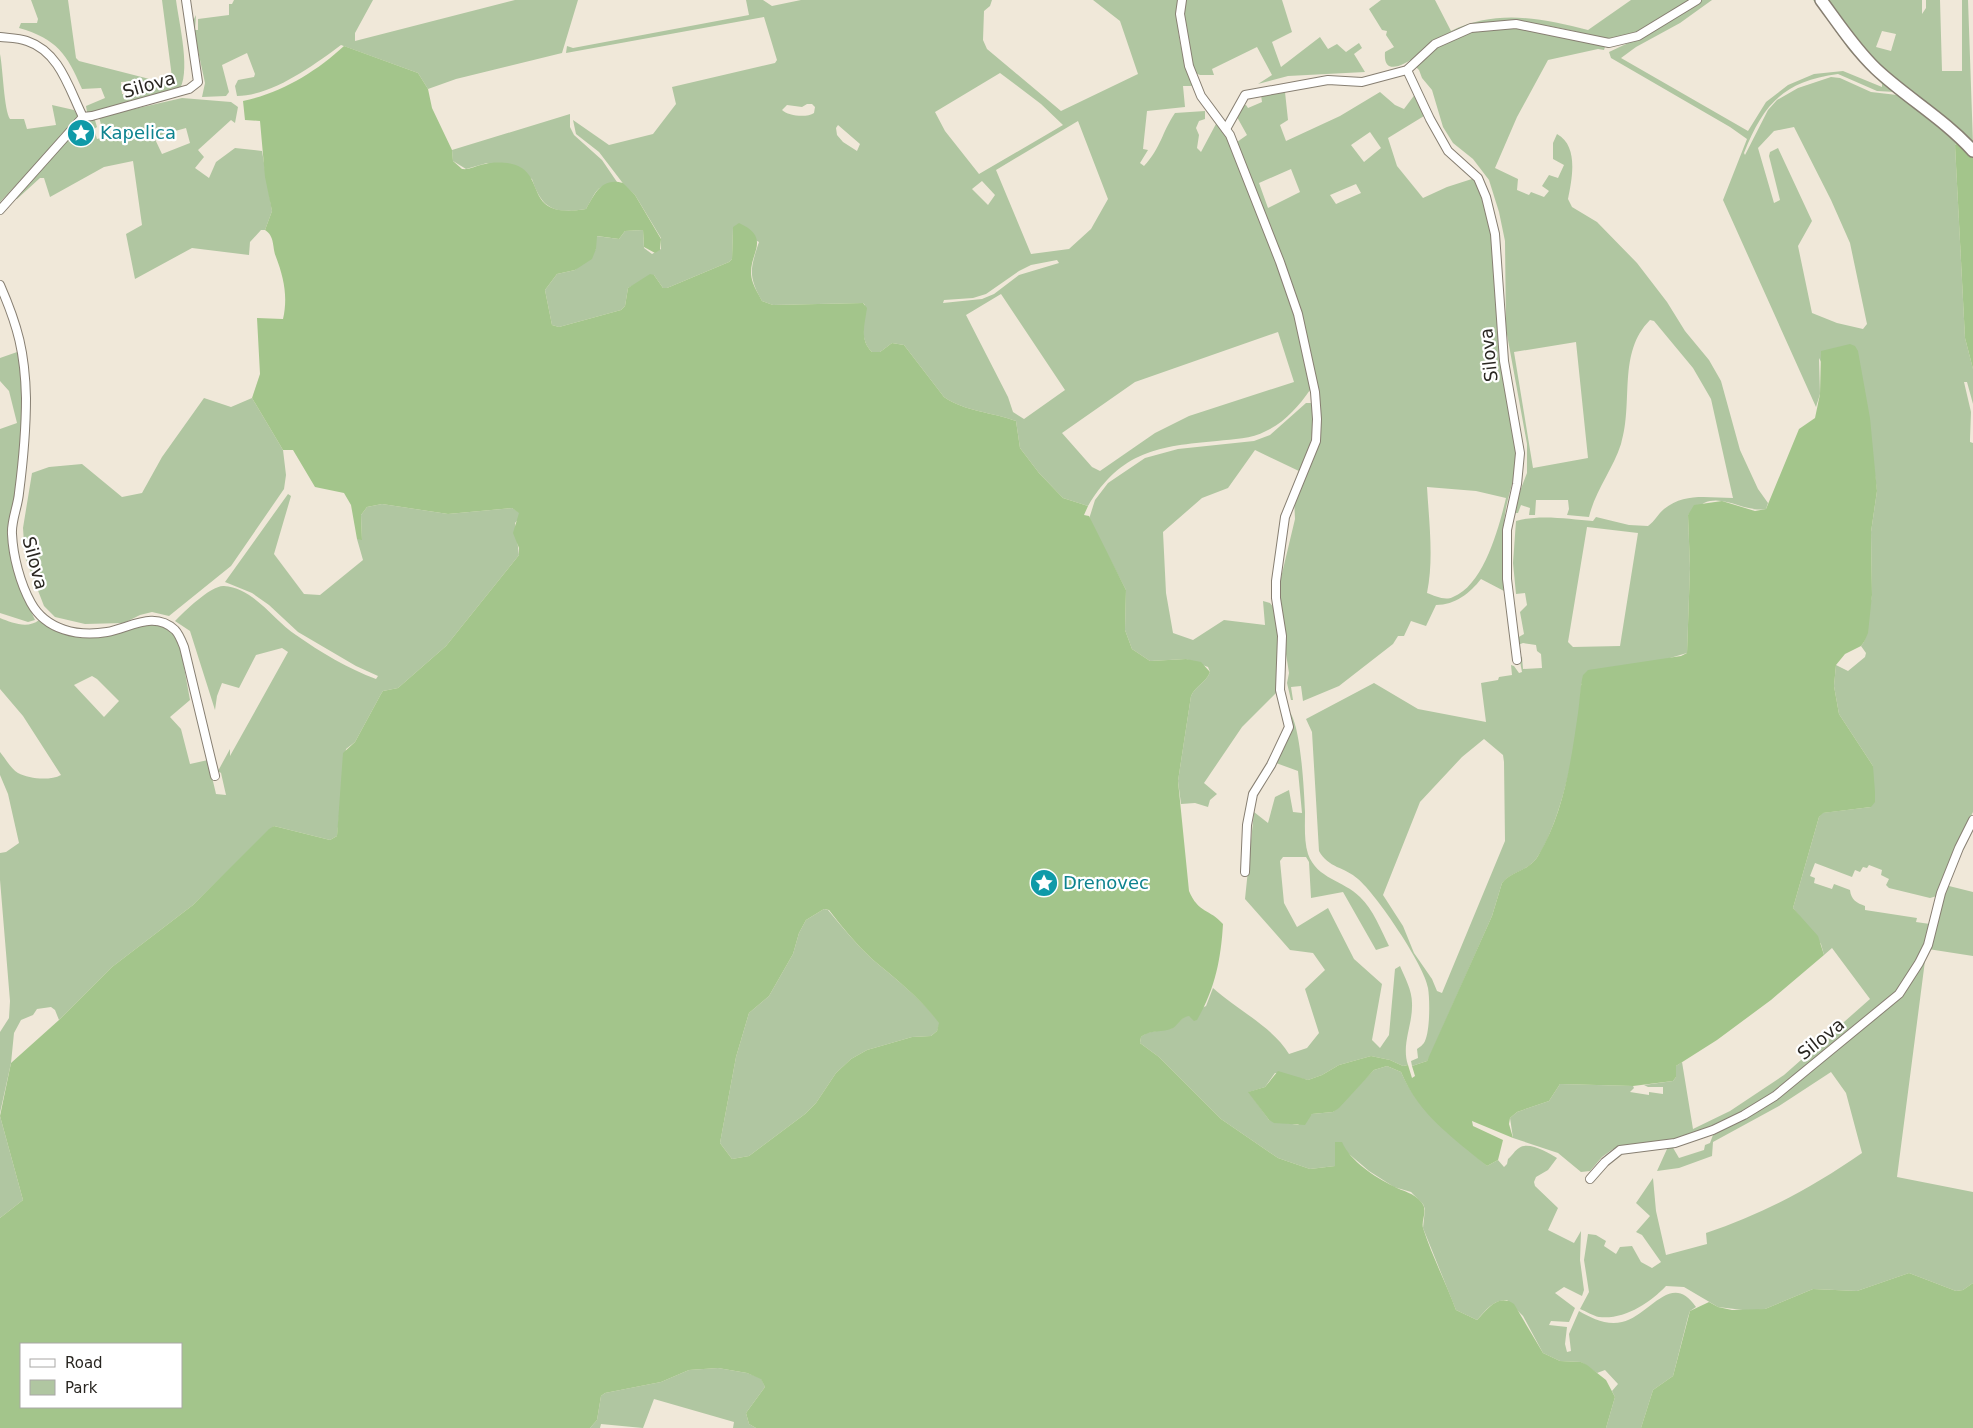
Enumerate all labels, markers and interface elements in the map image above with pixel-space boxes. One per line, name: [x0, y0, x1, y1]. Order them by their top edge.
street label: Silova: [120, 67, 178, 102]
place icon: Kapelica: [66, 118, 96, 148]
place label: Kapelica: [100, 122, 176, 143]
street label: Silova: [1475, 327, 1502, 383]
street label: Silova: [18, 534, 53, 592]
place icon: Drenovec: [1029, 868, 1059, 898]
place label: Drenovec: [1063, 872, 1149, 893]
street label: Silova: [1793, 1013, 1848, 1064]
legend: [20, 1343, 182, 1408]
text: Road: [65, 1354, 103, 1372]
text: Park: [65, 1379, 98, 1397]

